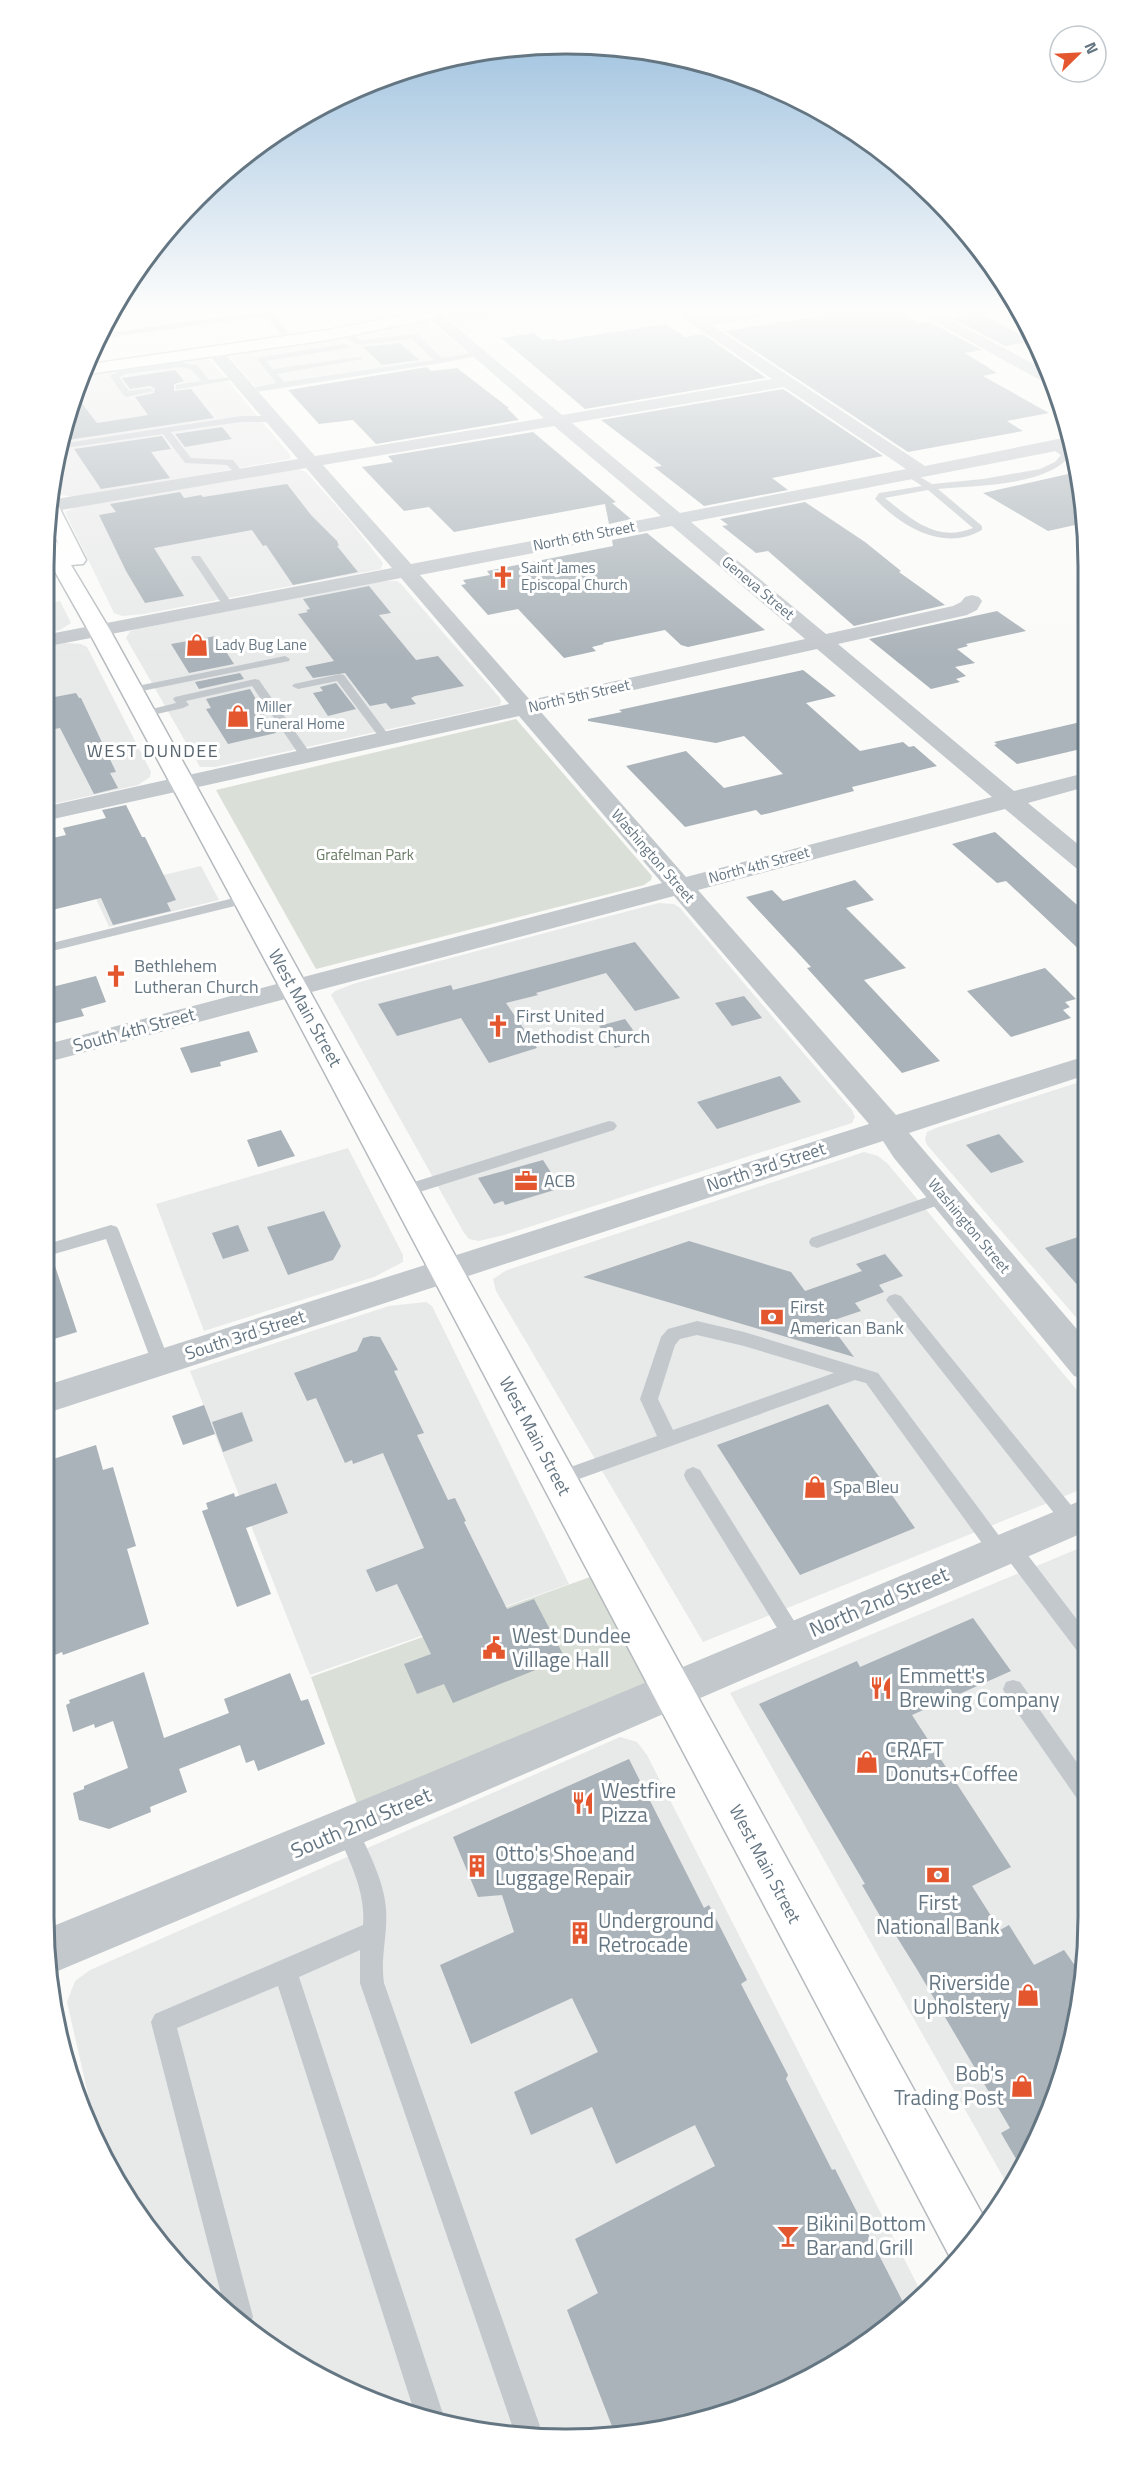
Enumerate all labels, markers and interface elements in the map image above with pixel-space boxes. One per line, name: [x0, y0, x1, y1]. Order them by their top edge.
north arrow: [1048, 24, 1108, 84]
text: N: [1078, 38, 1105, 58]
street label: North 6th Street: [531, 514, 638, 557]
street label: Geneva Street: [717, 550, 800, 625]
place label: Saint James Episcopal Church: [521, 556, 628, 596]
church icon: Saint James Episcopal Church: [490, 564, 516, 590]
shop icon: Lady Bug Lane: [184, 632, 210, 658]
place label: Lady Bug Lane: [215, 633, 307, 656]
street label: North 5th Street: [526, 673, 633, 718]
place label: Miller Funeral Home: [256, 695, 345, 735]
shop icon: Miller Funeral Home: [225, 703, 251, 729]
district label: WEST DUNDEE: [87, 737, 219, 764]
street label: Washington Street: [606, 804, 701, 908]
street label: North 4th Street: [706, 840, 813, 889]
park label: Grafelman Park: [316, 843, 414, 866]
street label: West Main Street: [262, 944, 349, 1072]
place label: Bethlehem Lutheran Church: [134, 952, 259, 1000]
church icon: Bethlehem Lutheran Church: [103, 963, 129, 989]
street label: South 4th Street: [70, 1000, 198, 1059]
place label: First United Methodist Church: [516, 1002, 650, 1050]
church icon: First United Methodist Church: [485, 1013, 511, 1039]
street label: North 3rd Street: [703, 1134, 829, 1198]
place label: ACB: [544, 1167, 575, 1194]
office icon: ACB: [513, 1168, 539, 1194]
street label: Washington Street: [923, 1173, 1017, 1279]
place label: First American Bank: [790, 1293, 904, 1341]
street label: South 3rd Street: [181, 1302, 309, 1367]
bank icon: First American Bank: [759, 1304, 785, 1330]
street label: West Main Street: [493, 1371, 579, 1501]
place label: Spa Bleu: [833, 1473, 899, 1500]
shop icon: Spa Bleu: [802, 1474, 828, 1500]
street label: North 2nd Street: [804, 1557, 954, 1645]
place label: West Dundee Village Hall: [512, 1619, 631, 1675]
public building icon: West Dundee Village Hall: [481, 1635, 507, 1661]
place label: Emmett's Brewing Company: [899, 1659, 1060, 1715]
restaurant icon: Emmett's Brewing Company: [868, 1675, 894, 1701]
place label: CRAFT Donuts+Coffee: [885, 1733, 1018, 1789]
shop icon: CRAFT Donuts+Coffee: [854, 1749, 880, 1775]
place label: Westfire Pizza: [601, 1774, 676, 1830]
street label: South 2nd Street: [285, 1778, 436, 1866]
restaurant icon: Westfire Pizza: [570, 1790, 596, 1816]
street label: West Main Street: [723, 1799, 809, 1929]
place label: Otto's Shoe and Luggage Repair: [495, 1837, 635, 1893]
building icon: Otto's Shoe and Luggage Repair: [464, 1853, 490, 1879]
bank icon: First National Bank: [925, 1862, 951, 1888]
place label: First National Bank: [876, 1886, 1000, 1942]
place label: Underground Retrocade: [598, 1904, 714, 1960]
building icon: Underground Retrocade: [567, 1920, 593, 1946]
place label: Riverside Upholstery: [913, 1966, 1010, 2022]
shop icon: Riverside Upholstery: [1015, 1982, 1041, 2008]
place label: Bob's Trading Post: [894, 2057, 1005, 2113]
shop icon: Bob's Trading Post: [1009, 2073, 1035, 2099]
place label: Bikini Bottom Bar and Grill: [806, 2207, 926, 2263]
bar icon: Bikini Bottom Bar and Grill: [775, 2223, 801, 2249]

